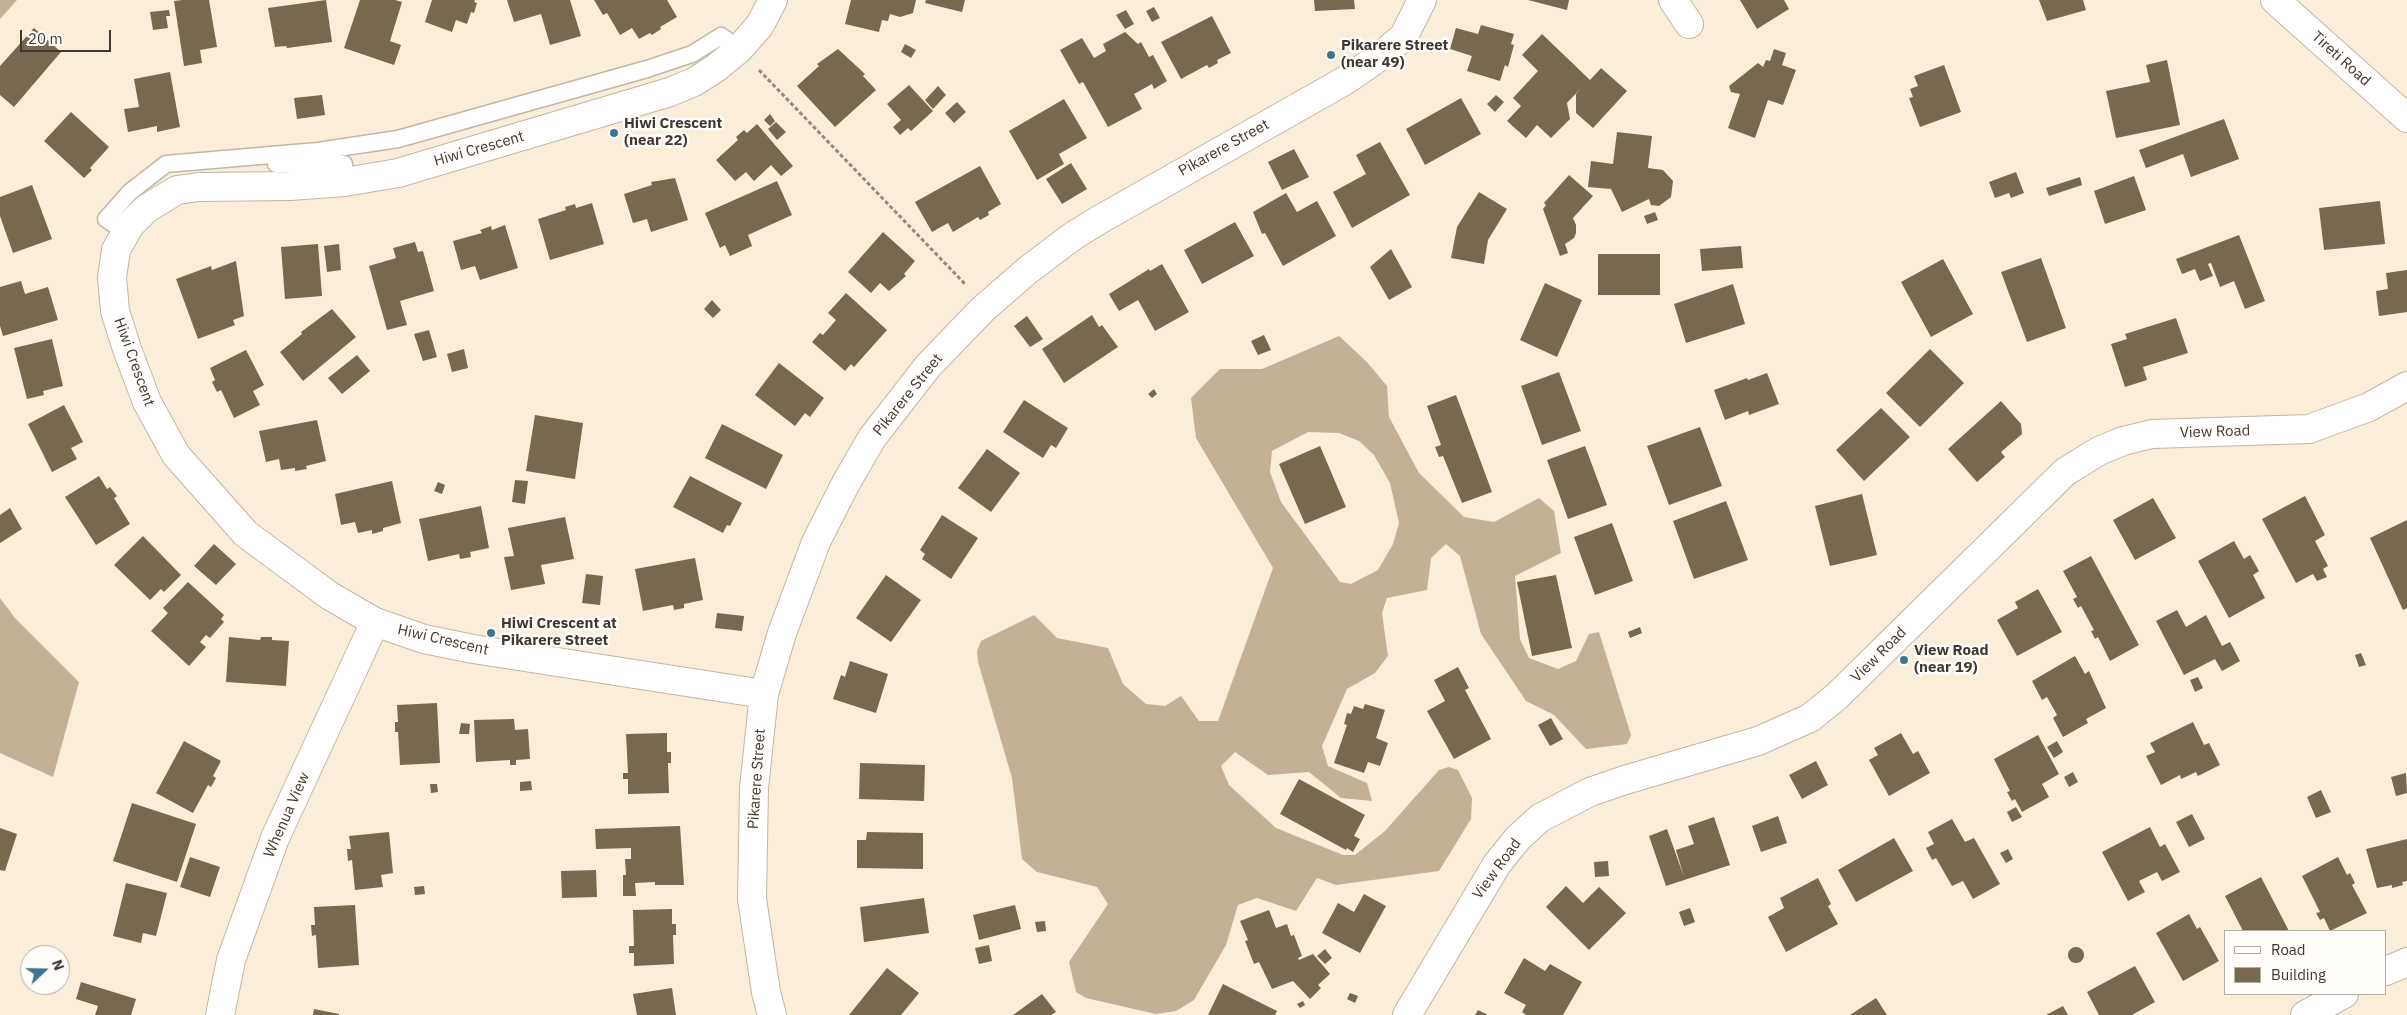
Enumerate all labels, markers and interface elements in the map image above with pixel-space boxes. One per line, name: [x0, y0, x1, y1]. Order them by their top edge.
scale bar: [22, 20, 114, 52]
street label: Tireti Road: [2308, 28, 2374, 90]
text: 20 m: [28, 29, 63, 48]
place label: Pikarere Street (near 49): [1341, 37, 1448, 72]
marker: Pikarere Street (near 49): [1325, 49, 1337, 61]
place label: Hiwi Crescent (near 22): [624, 115, 722, 150]
street label: Pikarere Street: [1176, 116, 1272, 180]
marker: Hiwi Crescent (near 22): [608, 127, 620, 139]
street label: Hiwi Crescent: [432, 128, 526, 170]
street label: Hiwi Crescent: [110, 315, 158, 409]
street label: Pikarere Street: [869, 350, 947, 440]
street label: View Road: [2179, 422, 2251, 442]
place label: Hiwi Crescent at Pikarere Street: [501, 615, 617, 650]
street label: Hiwi Crescent: [396, 621, 490, 659]
street label: View Road: [1848, 624, 1910, 686]
marker: Hiwi Crescent at Pikarere Street: [485, 627, 497, 639]
place label: View Road (near 19): [1914, 642, 1989, 677]
marker: View Road (near 19): [1898, 654, 1910, 666]
street label: Pikarere Street: [745, 728, 769, 830]
street label: Whenua View: [260, 770, 314, 860]
street label: View Road: [1469, 835, 1525, 903]
legend: [2224, 930, 2387, 995]
text: Road: [2271, 940, 2306, 959]
north arrow: [20, 945, 70, 995]
text: N: [48, 957, 68, 973]
text: Building: [2271, 965, 2326, 984]

